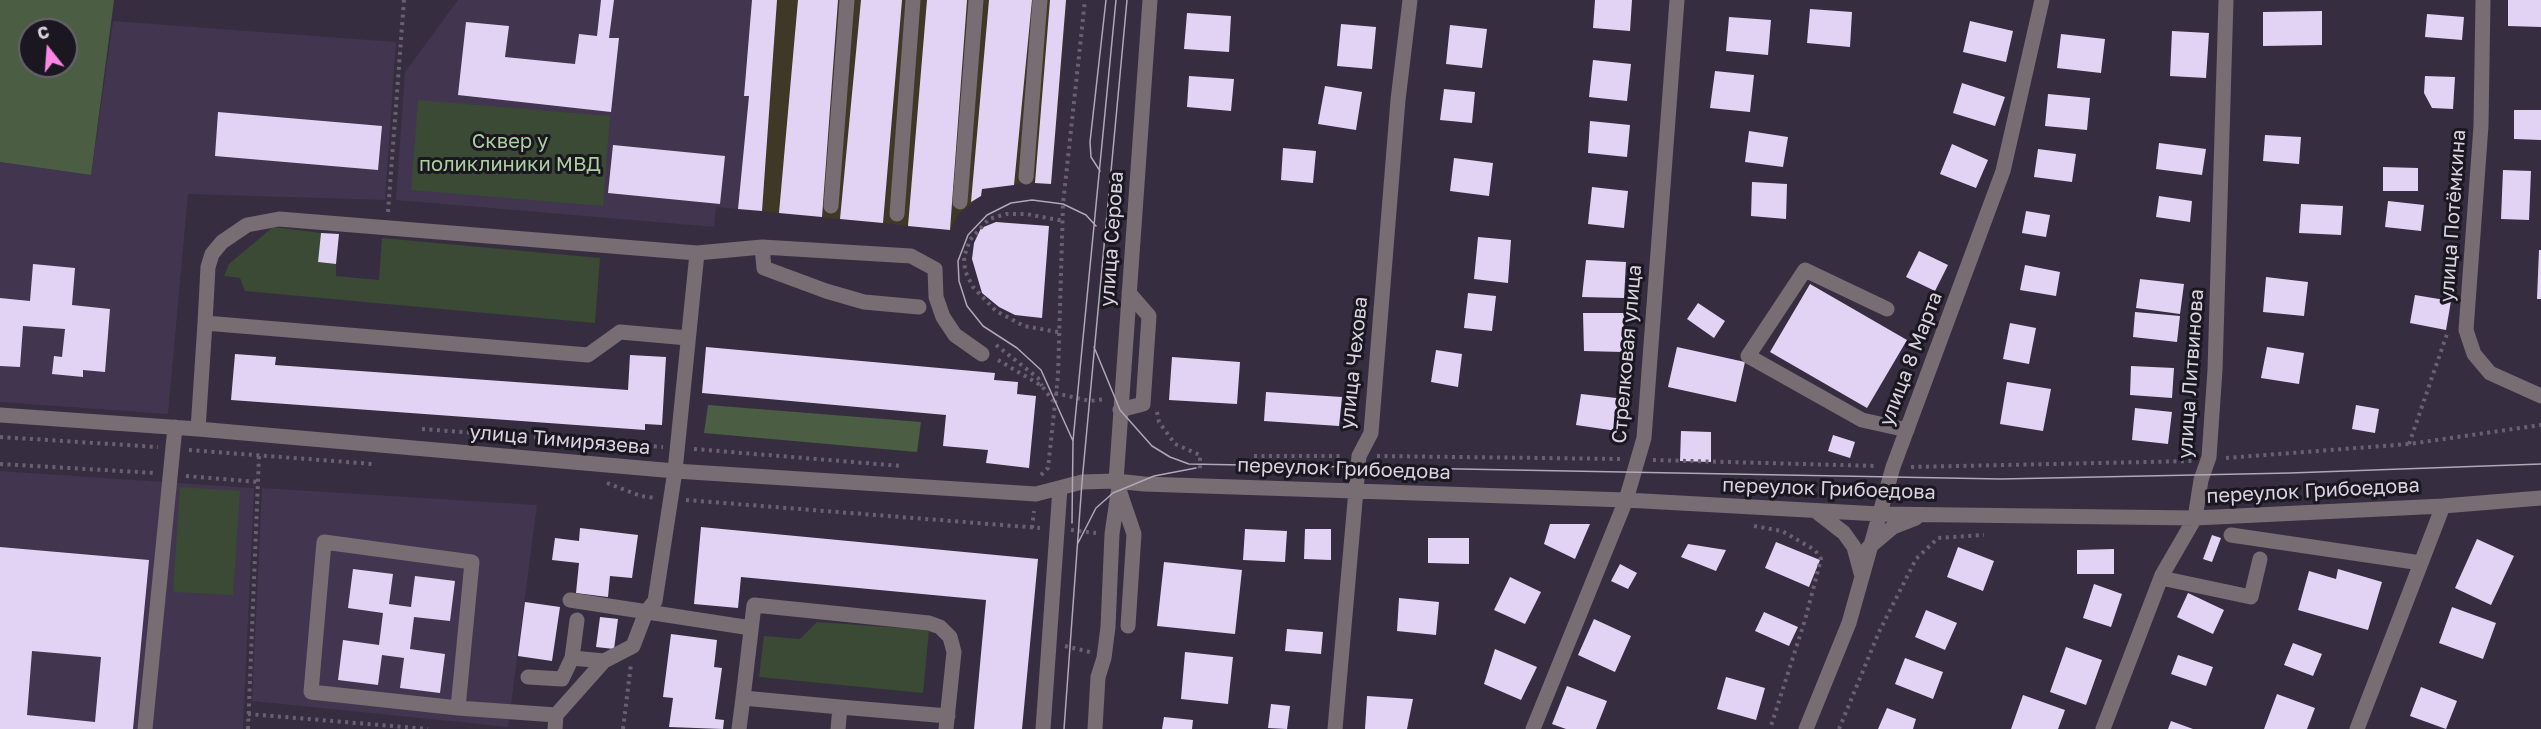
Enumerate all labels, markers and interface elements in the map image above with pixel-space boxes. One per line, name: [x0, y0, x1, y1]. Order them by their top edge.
north arrow: [18, 18, 78, 78]
text: С: [35, 21, 52, 44]
street label: улица Потёмкина: [2435, 129, 2471, 303]
park label: Сквер у поликлиники МВД: [419, 130, 601, 177]
street label: улица Серова: [1095, 170, 1129, 308]
street label: Стрелковая улица: [1607, 264, 1647, 444]
street label: улица 8 Марта: [1874, 288, 1948, 430]
street label: улица Литвинова: [2173, 288, 2209, 460]
street label: улица Чехова: [1335, 295, 1373, 431]
street label: улица Тимирязева: [469, 420, 651, 460]
street label: переулок Грибоедова: [1237, 453, 1451, 485]
street label: переулок Грибоедова: [1722, 473, 1936, 505]
street label: переулок Грибоедова: [2206, 473, 2420, 509]

